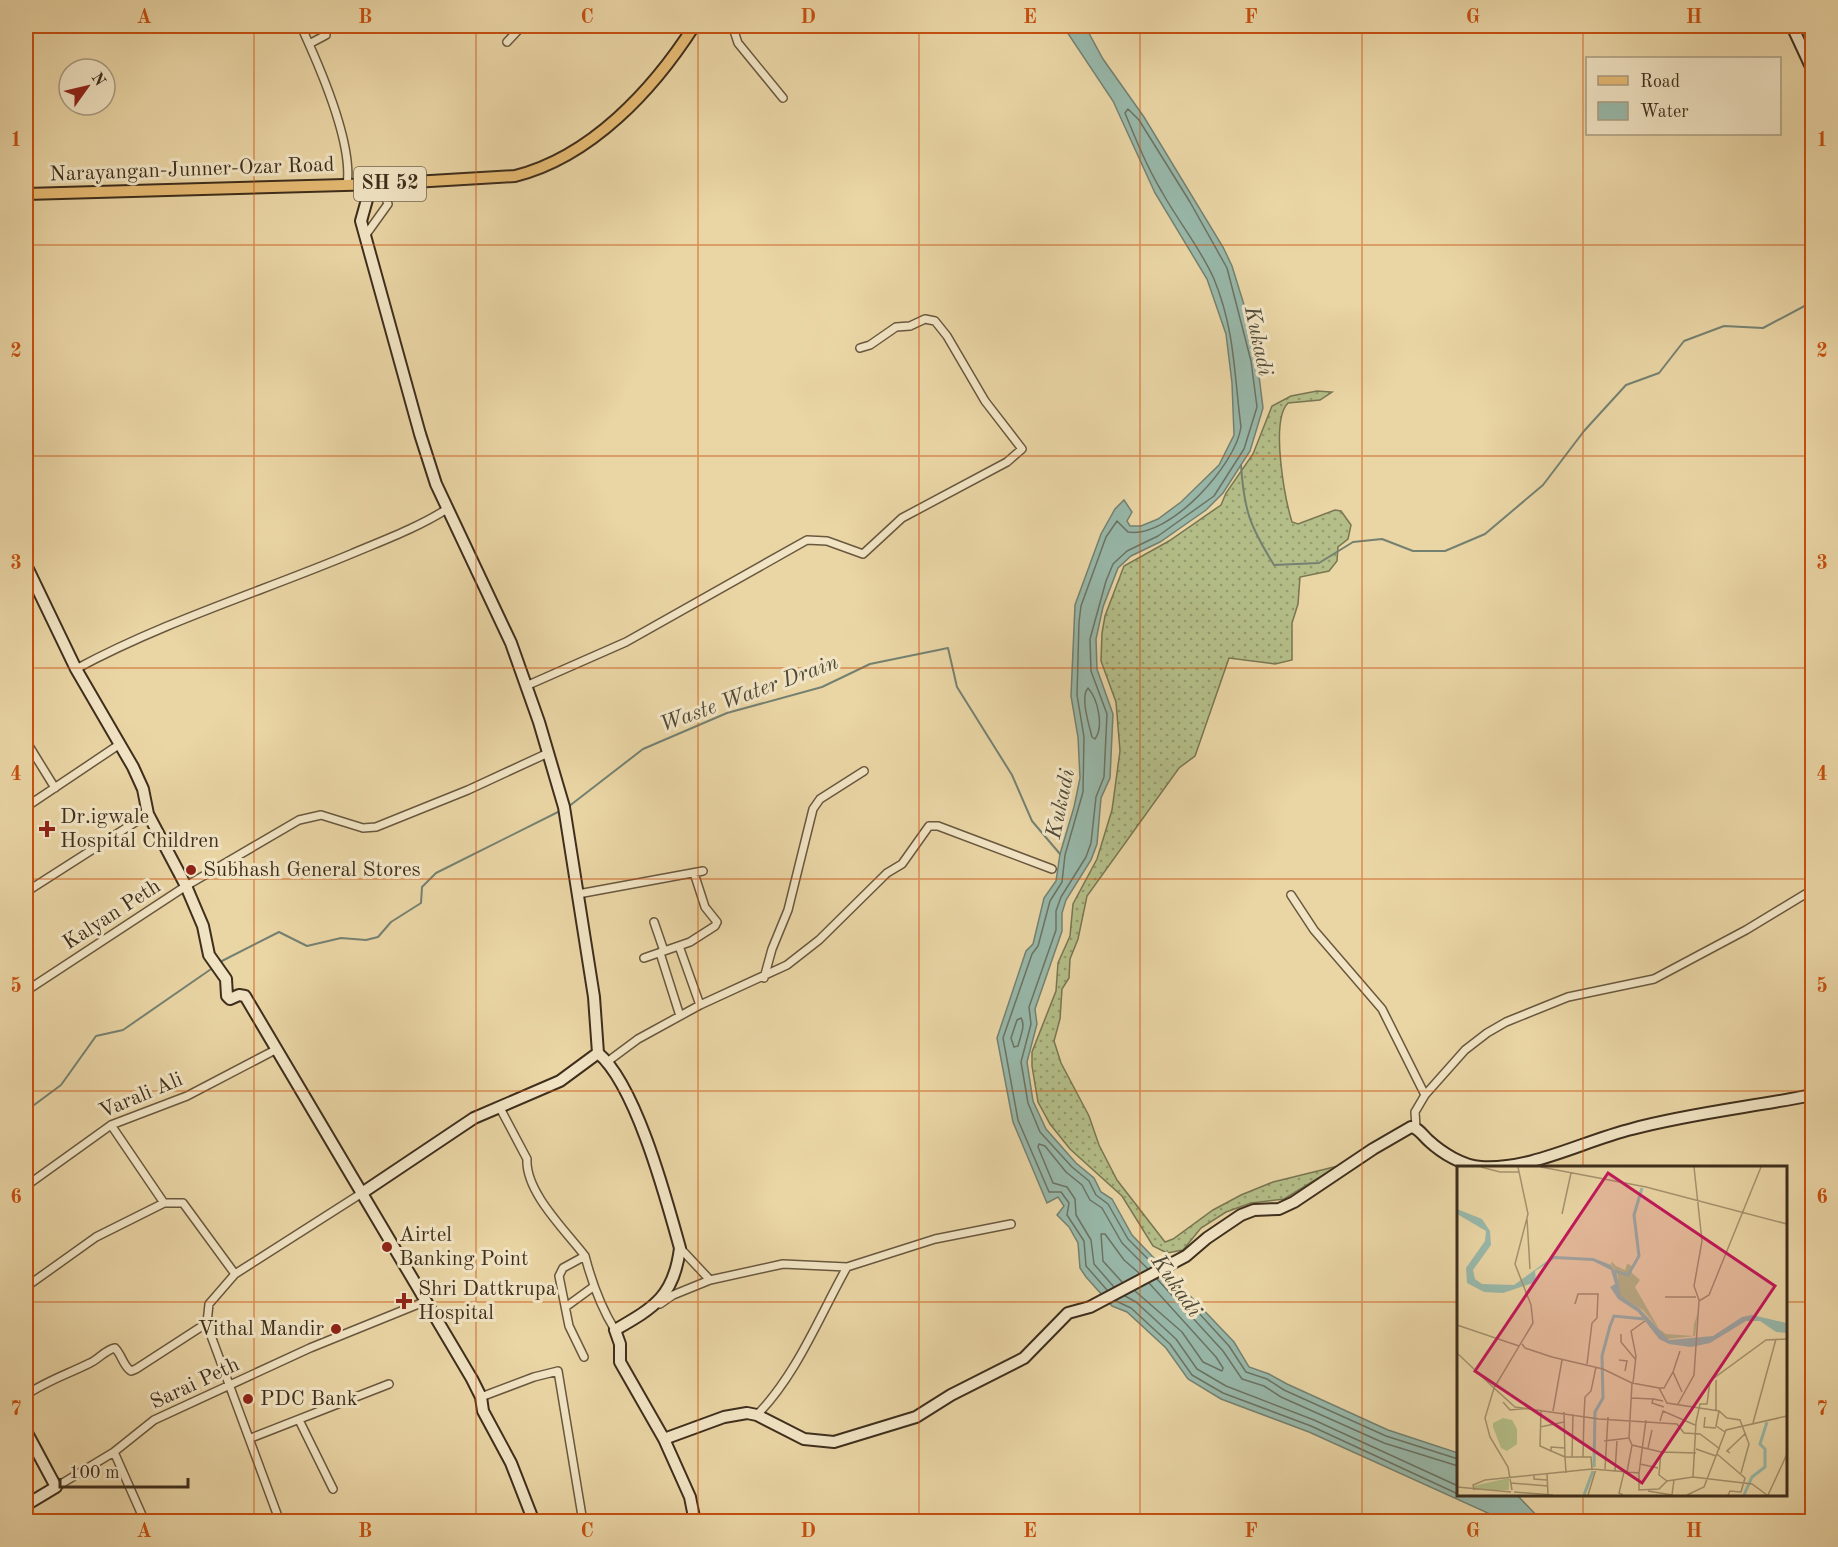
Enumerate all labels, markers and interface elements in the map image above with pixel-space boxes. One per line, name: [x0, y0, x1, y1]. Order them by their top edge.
text: A: [136, 8, 152, 28]
text: B: [358, 8, 372, 28]
text: C: [580, 8, 594, 28]
text: D: [800, 8, 816, 28]
text: E: [1023, 8, 1037, 28]
text: F: [1244, 8, 1258, 28]
text: G: [1466, 8, 1480, 28]
text: H: [1686, 8, 1702, 28]
north arrow: [57, 57, 117, 117]
legend: [1586, 57, 1781, 135]
text: N: [88, 70, 108, 90]
text: Road: [1640, 73, 1680, 91]
text: Water: [1640, 103, 1689, 121]
text: 1: [10, 131, 22, 151]
text: 1: [1816, 131, 1828, 151]
street label: Narayangan-Junner-Ozar Road: [49, 155, 335, 185]
road number: SH 52: [354, 167, 426, 201]
water label: Kukadi: [1240, 303, 1276, 379]
text: 2: [10, 342, 22, 362]
text: 2: [1816, 342, 1828, 362]
text: 3: [10, 554, 22, 574]
text: 3: [1816, 554, 1828, 574]
water label: Waste Water Drain: [657, 651, 842, 737]
text: 4: [10, 765, 22, 785]
text: 4: [1816, 765, 1828, 785]
water label: Kukadi: [1043, 766, 1079, 842]
place label: Dr.igwale Hospital Children: [60, 807, 219, 852]
marker: Dr.igwale Hospital Children: [38, 820, 56, 838]
place label: Subhash General Stores: [203, 860, 421, 881]
marker: Subhash General Stores: [184, 863, 198, 877]
street label: Kalyan Peth: [59, 876, 165, 954]
text: 5: [10, 976, 22, 997]
text: 5: [1816, 976, 1828, 997]
street label: Varali Ali: [96, 1069, 186, 1123]
inset map: [1457, 1166, 1787, 1496]
text: 6: [10, 1188, 22, 1208]
text: 6: [1816, 1188, 1828, 1208]
place label: Airtel Banking Point: [399, 1225, 528, 1270]
marker: Airtel Banking Point: [380, 1240, 394, 1254]
water label: Kukadi: [1146, 1250, 1206, 1322]
place label: Shri Dattkrupa Hospital: [418, 1279, 556, 1324]
marker: Shri Dattkrupa Hospital: [395, 1292, 413, 1310]
place label: Vithal Mandir: [198, 1319, 324, 1340]
marker: Vithal Mandir: [329, 1322, 343, 1336]
street label: Sarai Peth: [147, 1354, 243, 1414]
place label: PDC Bank: [260, 1389, 358, 1410]
marker: PDC Bank: [241, 1392, 255, 1406]
text: 7: [10, 1400, 22, 1420]
text: 7: [1816, 1400, 1828, 1420]
scale bar: [60, 1451, 188, 1489]
text: 100 m: [69, 1464, 120, 1482]
text: A: [136, 1522, 152, 1542]
text: B: [358, 1522, 372, 1542]
text: C: [580, 1522, 594, 1542]
text: D: [800, 1522, 816, 1542]
text: E: [1023, 1522, 1037, 1542]
text: F: [1244, 1522, 1258, 1542]
text: G: [1466, 1522, 1480, 1542]
text: H: [1686, 1522, 1702, 1542]

